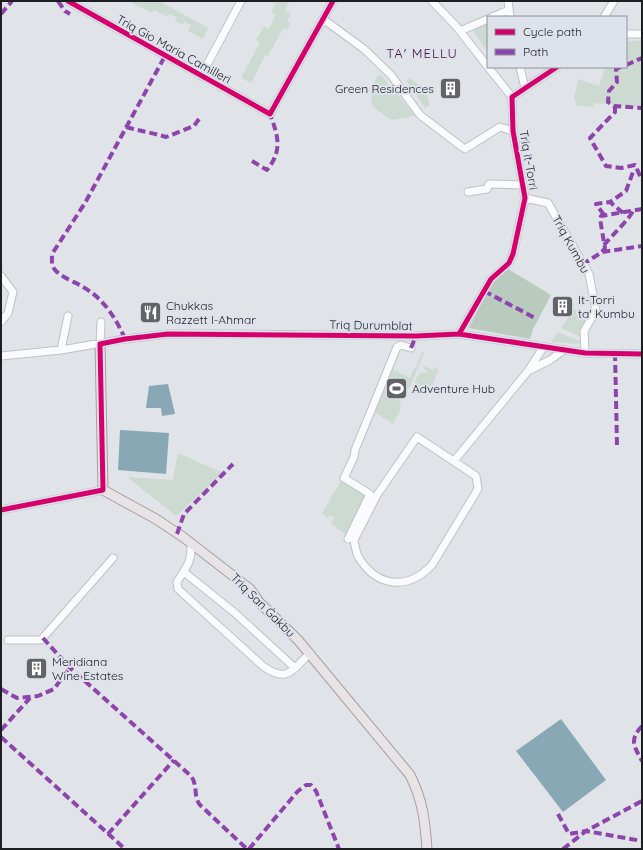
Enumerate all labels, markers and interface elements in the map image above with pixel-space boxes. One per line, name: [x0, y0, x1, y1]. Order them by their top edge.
street label: Triq Gio Maria Camilleri: [114, 11, 234, 87]
legend: [487, 16, 627, 68]
text: Cycle path: [523, 24, 582, 39]
text: Path: [523, 44, 548, 59]
district label: TA' MELLU: [386, 45, 458, 61]
building icon: Green Residences: [437, 75, 463, 101]
place label: Green Residences: [335, 81, 434, 96]
street label: Triq it-Torri: [516, 129, 542, 191]
street label: Triq Kumbu: [549, 212, 593, 276]
place label: It-Torri ta' Kumbu: [578, 292, 635, 321]
building icon: It-Torri ta' Kumbu: [549, 293, 575, 319]
place label: Chukkas Razzett l-Aħmar: [166, 298, 256, 327]
restaurant icon: Chukkas Razzett l-Aħmar: [137, 299, 163, 325]
street label: Triq Durumblat: [329, 317, 413, 333]
sports icon: Adventure Hub: [383, 375, 409, 401]
place label: Adventure Hub: [412, 381, 495, 396]
street label: Triq San Ġakbu: [228, 570, 298, 640]
place label: Meridiana Wine Estates: [52, 654, 124, 683]
building icon: Meridiana Wine Estates: [23, 655, 49, 681]

